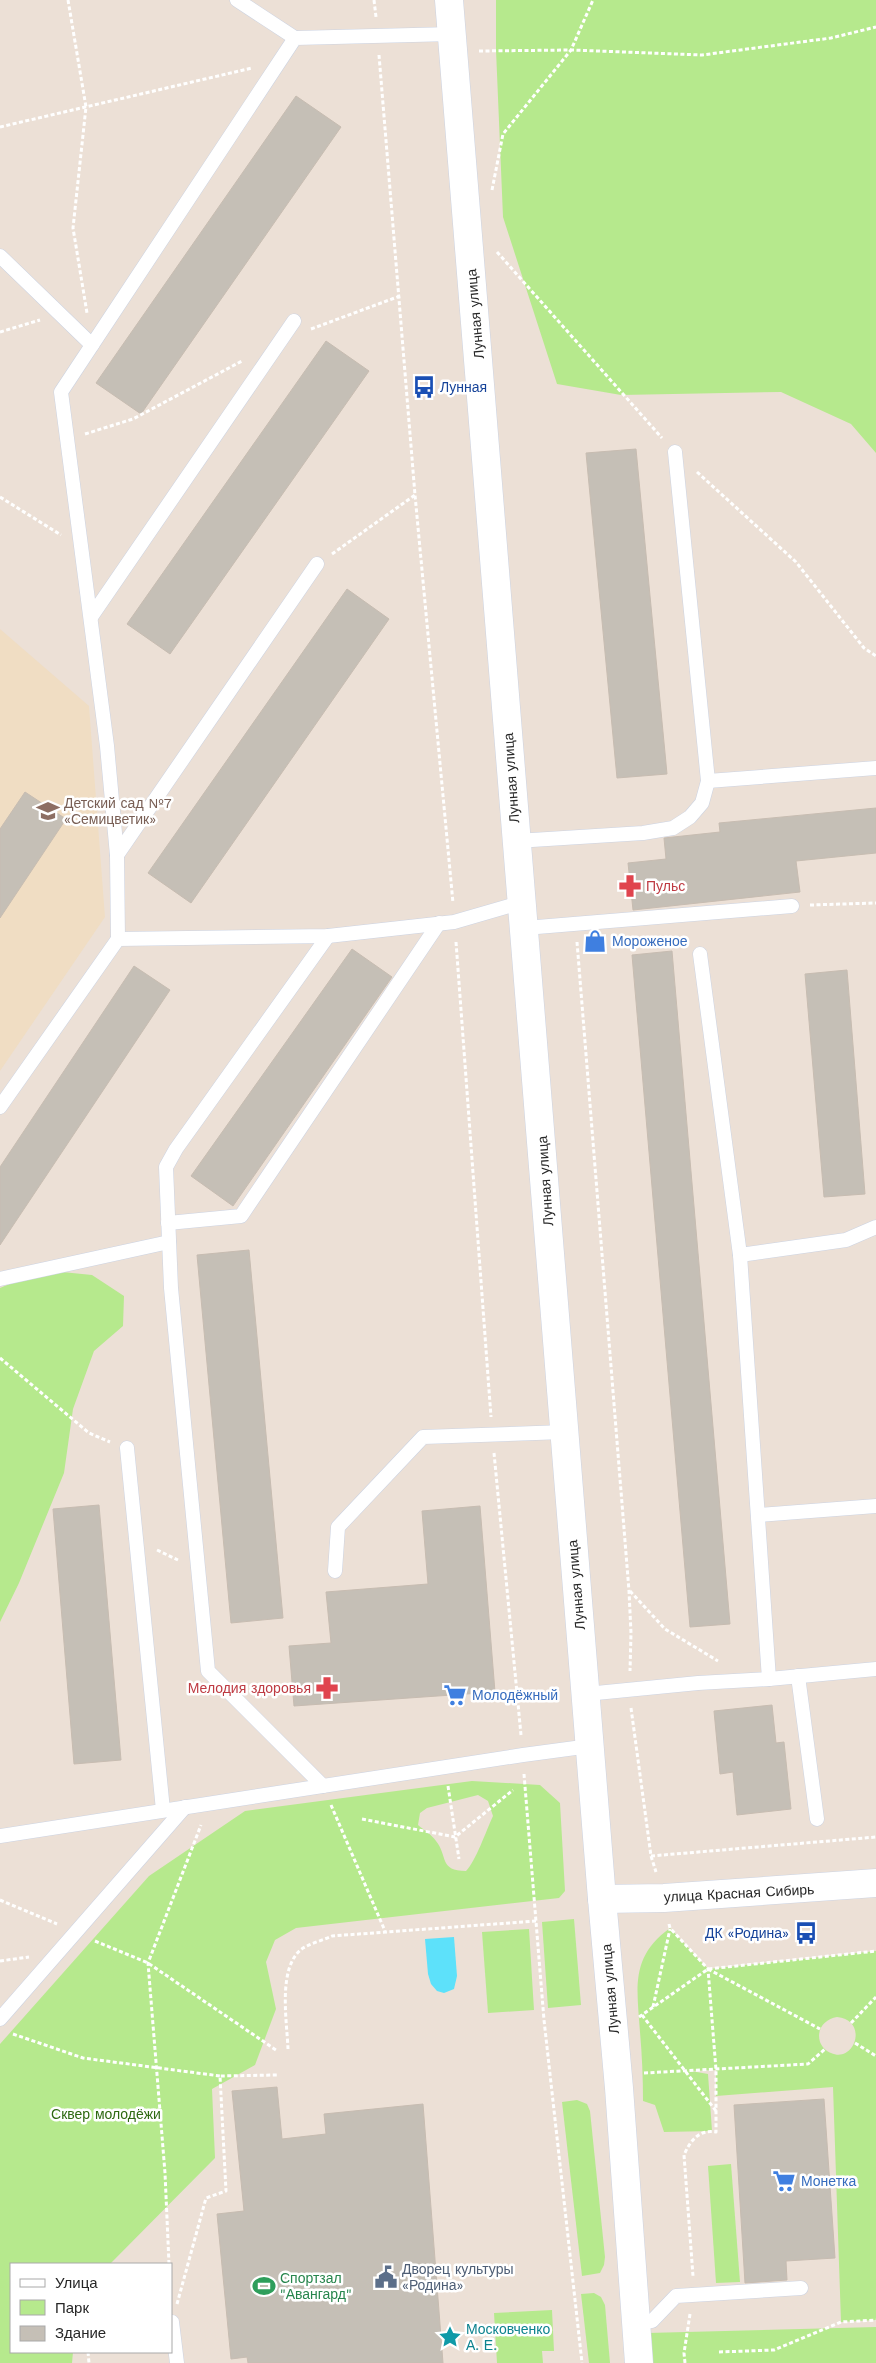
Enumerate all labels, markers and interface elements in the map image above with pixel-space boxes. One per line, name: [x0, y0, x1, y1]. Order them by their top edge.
street label: Лунная улица: [463, 268, 487, 360]
bus stop icon: Лунная: [411, 374, 437, 400]
place label: Лунная: [440, 379, 487, 395]
street label: Лунная улица: [500, 732, 522, 824]
place label: Детский сад №7 «Семицветик»: [64, 795, 172, 827]
school or university icon: Детский сад №7 «Семицветик»: [35, 798, 61, 824]
pharmacy icon: Пульс: [617, 873, 643, 899]
place label: Пульс: [646, 878, 685, 894]
shop icon: Мороженое: [582, 928, 608, 954]
place label: Мороженое: [612, 933, 688, 949]
street label: Лунная улица: [534, 1135, 556, 1227]
street label: Лунная улица: [564, 1539, 588, 1631]
pharmacy icon: Мелодия здоровья: [314, 1675, 340, 1701]
place label: Мелодия здоровья: [188, 1680, 311, 1696]
supermarket icon: Молодёжный: [442, 1682, 468, 1708]
place label: Молодёжный: [472, 1687, 558, 1703]
street label: улица Красная Сибирь: [663, 1881, 815, 1905]
bus stop icon: ДК «Родина»: [793, 1920, 819, 1946]
place label: ДК «Родина»: [705, 1925, 789, 1941]
street label: Лунная улица: [598, 1943, 622, 2035]
park label: Сквер молодёжи: [51, 2106, 161, 2122]
supermarket icon: Монетка: [771, 2168, 797, 2194]
place label: Монетка: [801, 2173, 857, 2189]
place label: Дворец культуры «Родина»: [402, 2261, 514, 2293]
legend: [10, 2263, 172, 2353]
public building icon: Дворец культуры «Родина»: [373, 2264, 399, 2290]
place label: Спортзал "Авангард": [280, 2270, 352, 2302]
sports icon: Спортзал "Авангард": [251, 2273, 277, 2299]
text: Улица: [55, 2274, 98, 2292]
text: Парк: [55, 2299, 89, 2317]
place label: Московченко А. Е.: [466, 2321, 551, 2353]
text: Здание: [55, 2324, 106, 2342]
place icon: Московченко А. Е.: [437, 2324, 463, 2350]

